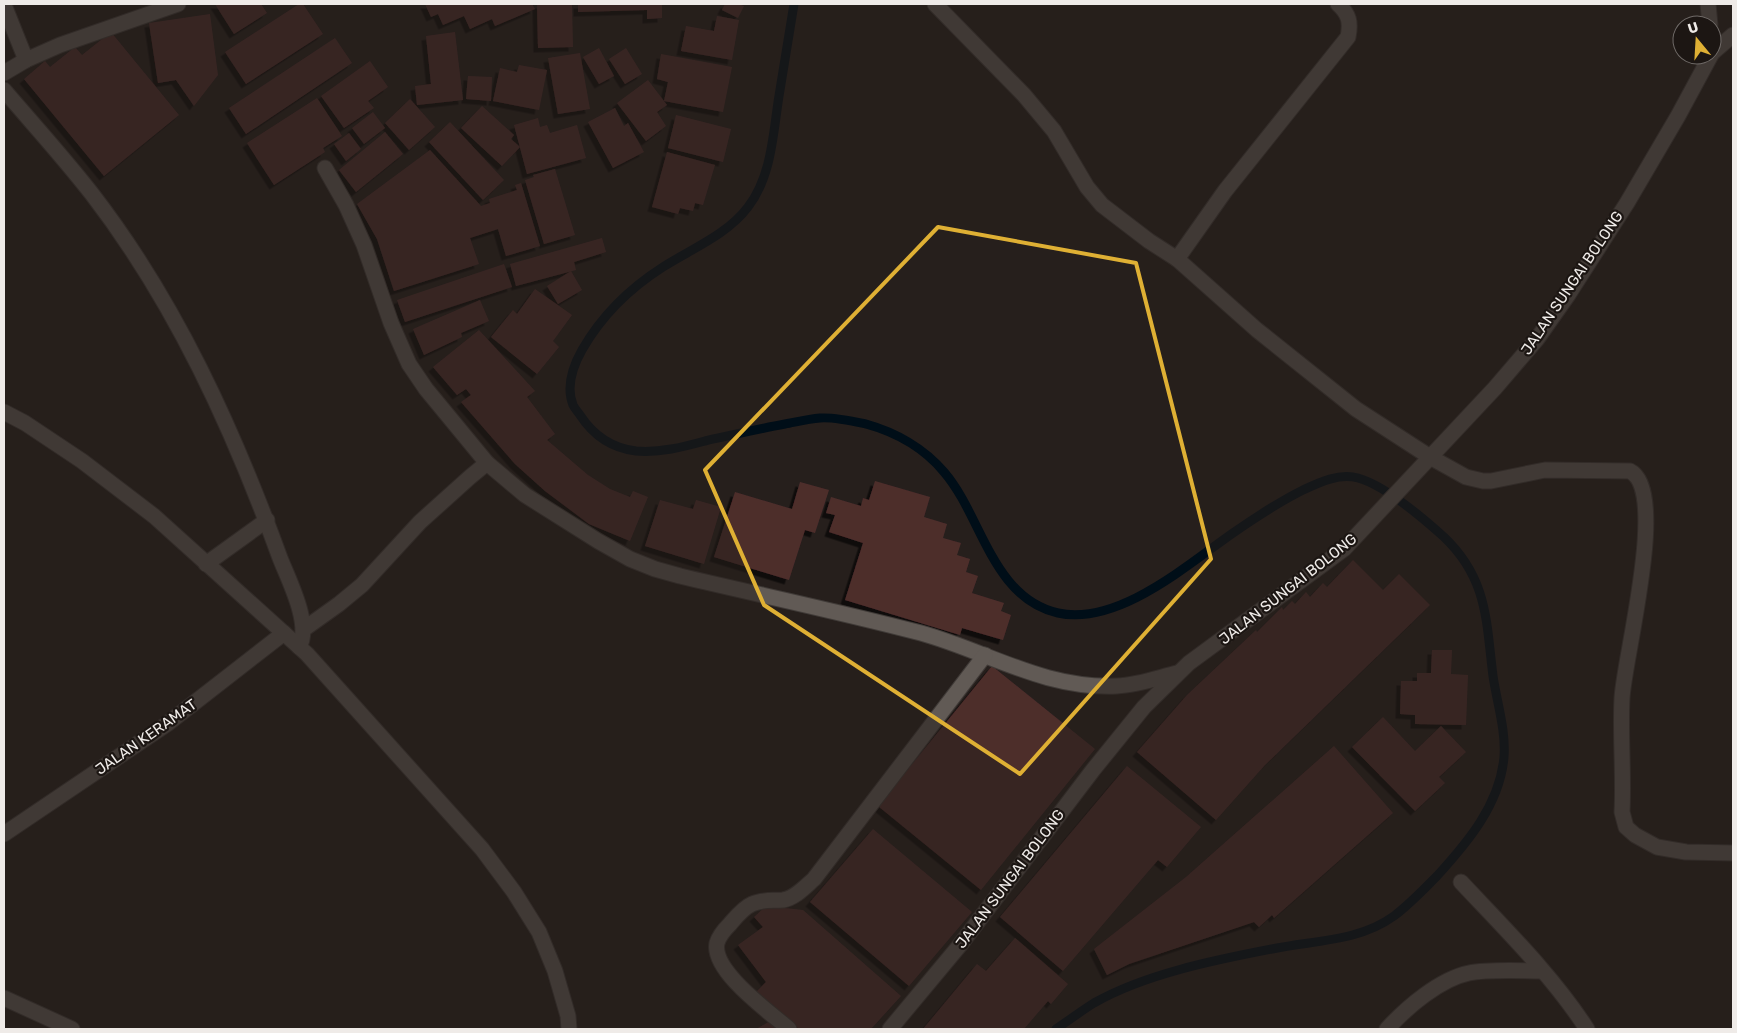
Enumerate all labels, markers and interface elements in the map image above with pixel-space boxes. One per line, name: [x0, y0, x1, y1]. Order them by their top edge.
north arrow: [1672, 15, 1722, 65]
text: U: [1686, 18, 1701, 38]
street label: JALAN SUNGAI BOLONG: [1517, 208, 1627, 358]
street label: JALAN SUNGAI BOLONG: [1216, 530, 1360, 648]
street label: JALAN KERAMAT: [92, 695, 200, 779]
street label: JALAN SUNGAI BOLONG: [952, 806, 1068, 952]

